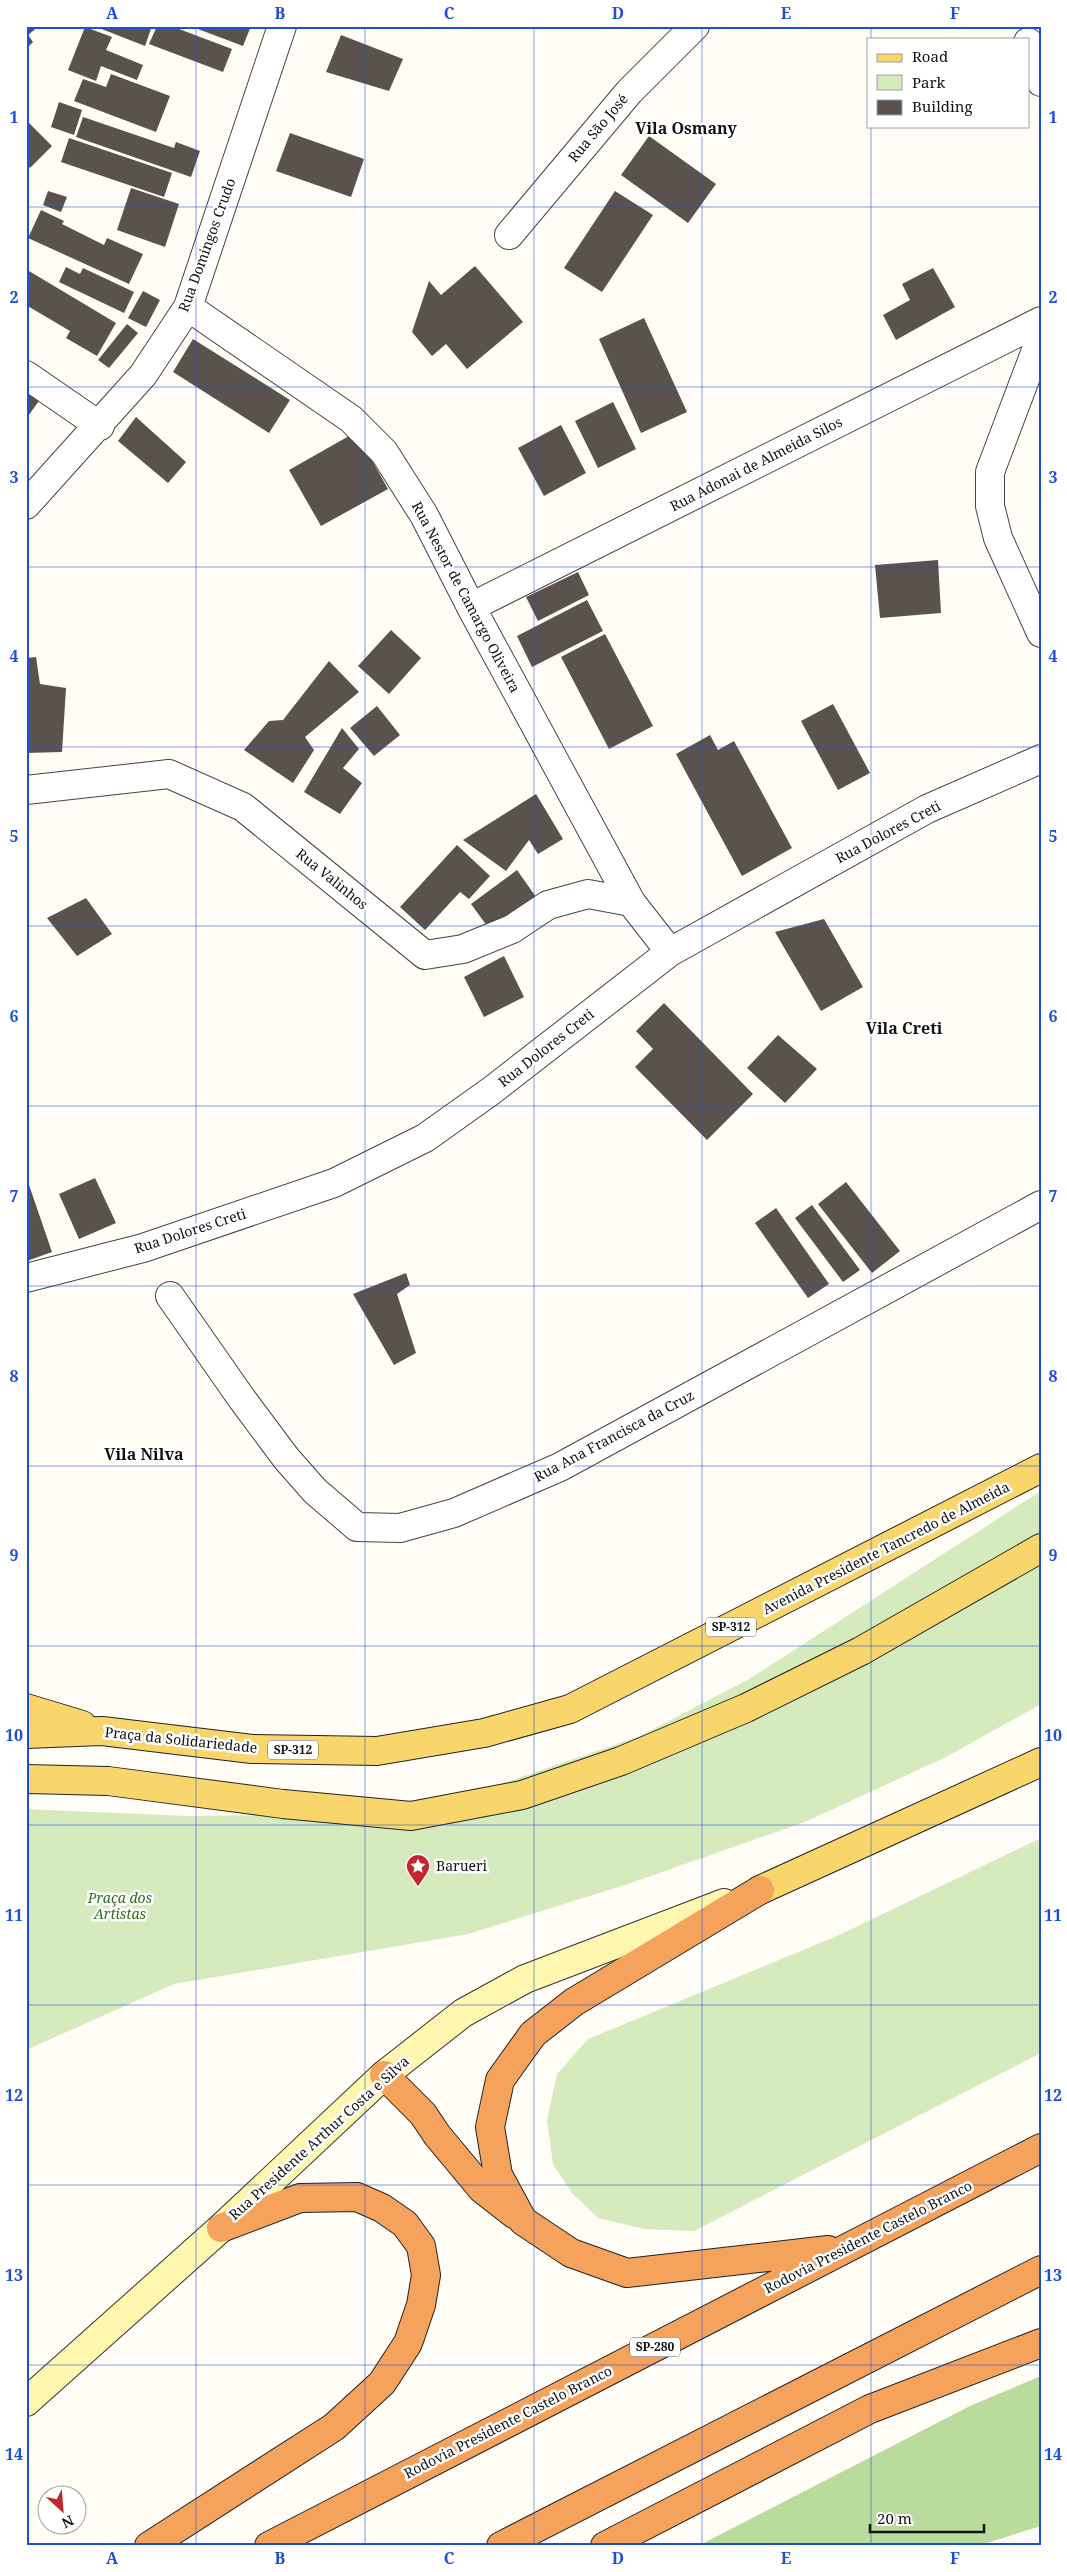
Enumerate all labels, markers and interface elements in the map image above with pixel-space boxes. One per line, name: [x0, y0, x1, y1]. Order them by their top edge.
text: A: [106, 2, 119, 24]
text: B: [275, 2, 286, 24]
text: C: [444, 2, 455, 24]
text: D: [612, 2, 624, 24]
text: E: [781, 2, 791, 24]
text: F: [950, 2, 960, 24]
legend: [867, 38, 1030, 128]
text: Road: [912, 46, 948, 66]
text: Park: [912, 72, 946, 92]
street label: Rua São José: [563, 90, 632, 166]
text: Building: [912, 96, 973, 116]
text: 1: [9, 106, 19, 128]
text: 1: [1048, 106, 1058, 128]
district label: Vila Osmany: [635, 117, 737, 139]
street label: Rua Domingos Crudo: [174, 175, 240, 314]
text: 2: [9, 286, 19, 308]
text: 2: [1048, 286, 1058, 308]
street label: Rua Adonai de Almeida Silos: [666, 412, 845, 515]
text: 3: [9, 466, 19, 488]
text: 3: [1048, 466, 1058, 488]
street label: Rua Nestor de Camargo Oliveira: [408, 498, 525, 696]
text: 4: [9, 645, 19, 667]
text: 4: [1048, 645, 1058, 667]
street label: Rua Dolores Creti: [832, 796, 944, 867]
text: 5: [9, 825, 19, 847]
text: 5: [1048, 825, 1058, 847]
street label: Rua Valinhos: [292, 844, 372, 913]
street label: Rua Dolores Creti: [494, 1004, 598, 1091]
text: 6: [9, 1005, 19, 1027]
text: 6: [1048, 1005, 1058, 1027]
district label: Vila Creti: [866, 1017, 943, 1039]
text: 7: [9, 1185, 19, 1207]
text: 7: [1048, 1185, 1058, 1207]
street label: Rua Dolores Creti: [132, 1203, 249, 1258]
text: 8: [9, 1365, 19, 1387]
text: 8: [1048, 1365, 1058, 1387]
street label: Rua Ana Francisca da Cruz: [530, 1385, 697, 1486]
district label: Vila Nilva: [104, 1443, 184, 1465]
street label: Avenida Presidente Tancredo de Almeida: [759, 1477, 1013, 1618]
text: 9: [9, 1544, 19, 1566]
text: 9: [1048, 1544, 1058, 1566]
road number: SP-312: [706, 1618, 756, 1636]
street label: Praça da Solidariedade: [104, 1722, 258, 1757]
text: 10: [5, 1724, 23, 1746]
text: 10: [1044, 1724, 1062, 1746]
road number: SP-312: [268, 1740, 318, 1760]
place icon: Barueri: [405, 1853, 431, 1887]
place label: Barueri: [436, 1856, 488, 1875]
park label: Praça dos Artistas: [87, 1888, 153, 1923]
text: 11: [5, 1904, 23, 1926]
text: 11: [1044, 1904, 1062, 1926]
street label: Rua Presidente Arthur Costa e Silva: [224, 2051, 413, 2224]
text: 12: [5, 2084, 23, 2106]
text: 12: [1044, 2084, 1062, 2106]
street label: Rodovia Presidente Castelo Branco: [760, 2176, 975, 2297]
text: 13: [5, 2264, 23, 2286]
text: 13: [1044, 2264, 1062, 2286]
road number: SP-280: [630, 2338, 680, 2356]
street label: Rodovia Presidente Castelo Branco: [400, 2361, 615, 2482]
text: 14: [5, 2443, 23, 2465]
text: 14: [1044, 2443, 1062, 2465]
north arrow: [38, 2484, 88, 2534]
scale bar: [870, 2502, 983, 2534]
text: 20 m: [877, 2508, 912, 2528]
text: N: [59, 2511, 77, 2533]
text: A: [106, 2547, 119, 2569]
text: B: [275, 2547, 286, 2569]
text: C: [444, 2547, 455, 2569]
text: D: [612, 2547, 624, 2569]
text: E: [781, 2547, 791, 2569]
text: F: [950, 2547, 960, 2569]

